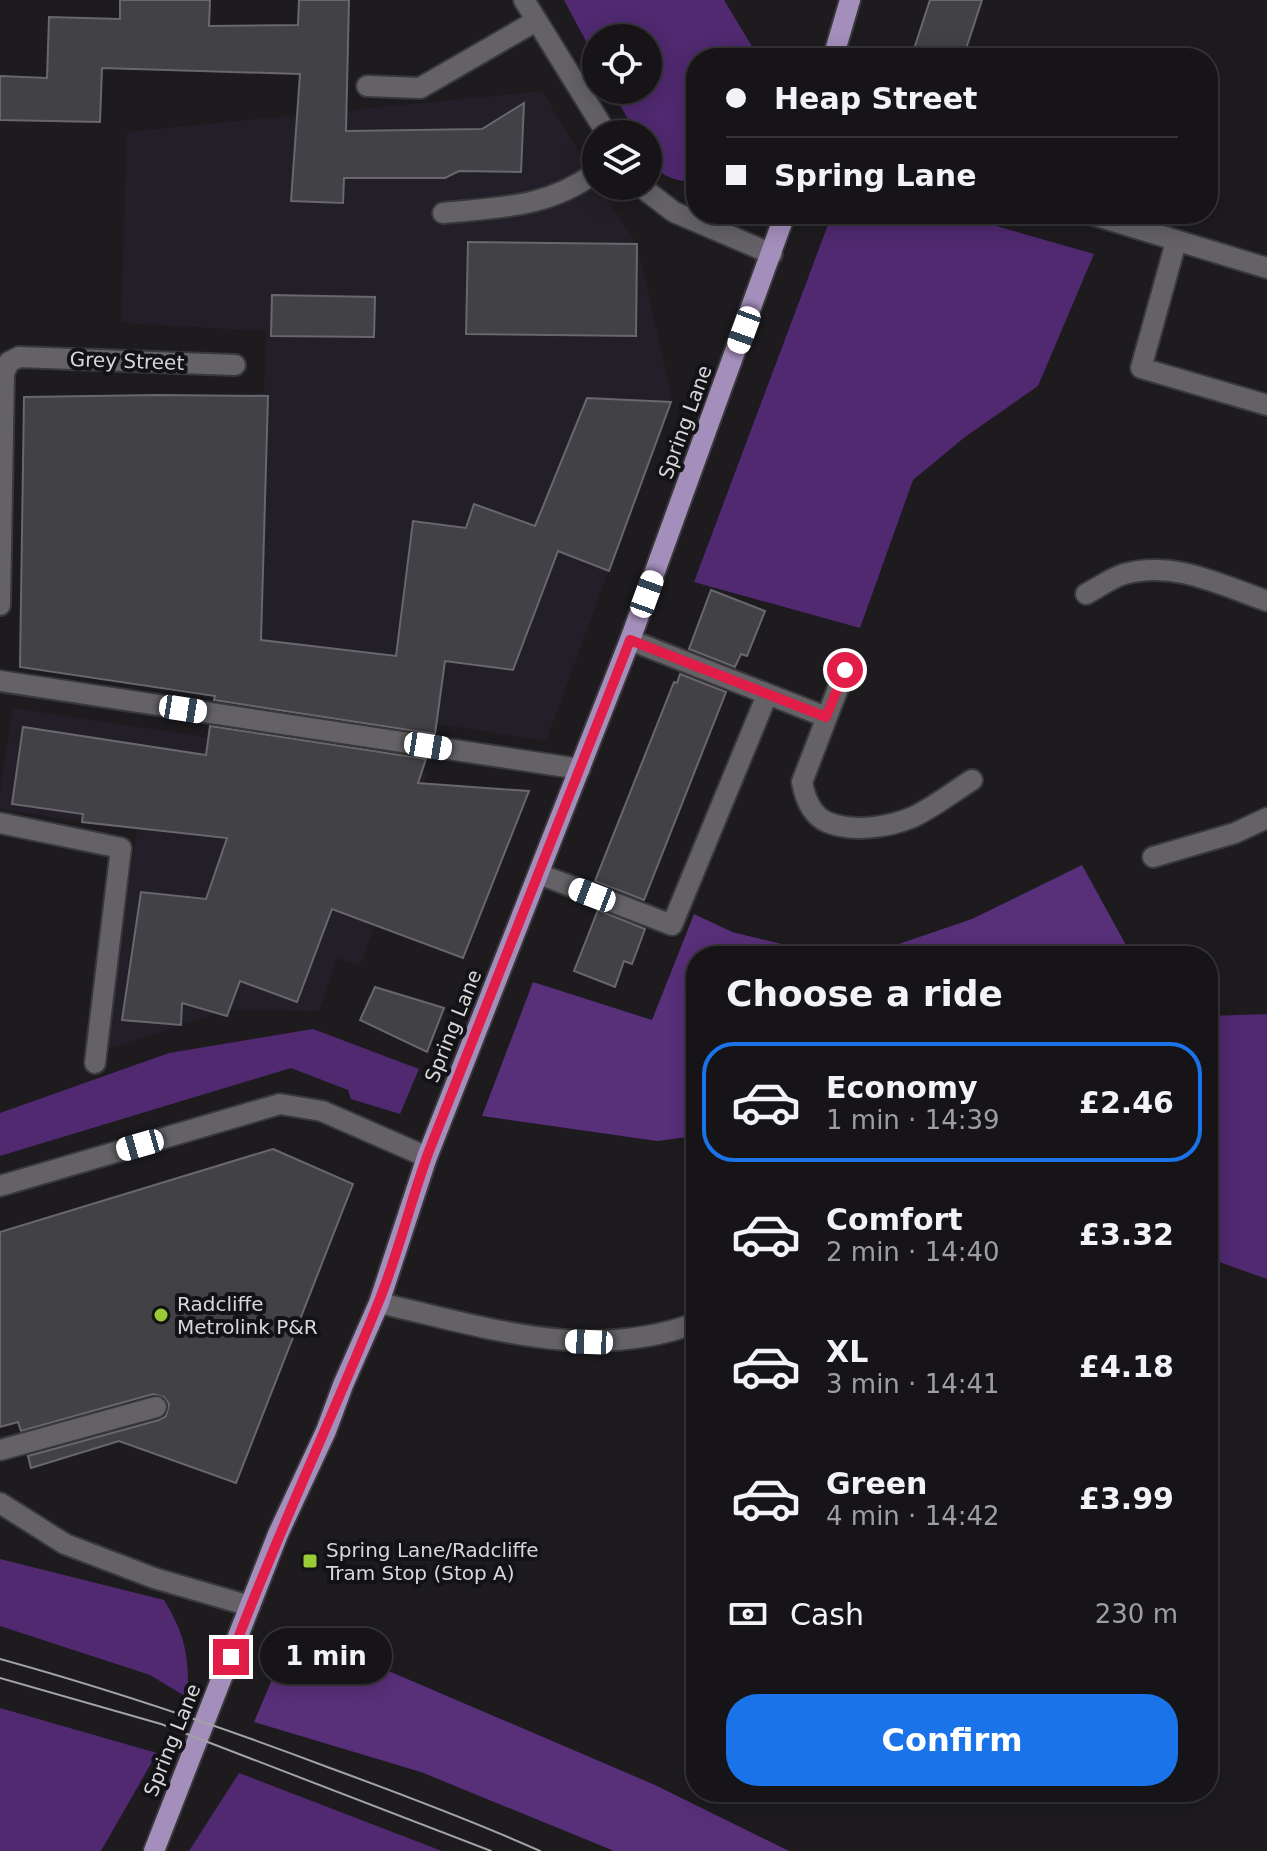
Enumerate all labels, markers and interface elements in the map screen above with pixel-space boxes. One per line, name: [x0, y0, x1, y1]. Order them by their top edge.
map controls: [582, 24, 662, 200]
button: locate: [582, 24, 662, 104]
text: Heap Street: [774, 81, 977, 116]
button: layers: [582, 120, 662, 200]
text: Spring Lane: [774, 158, 977, 193]
car: [725, 303, 763, 357]
street label: Grey Street: [69, 347, 185, 375]
street label: Spring Lane: [653, 362, 717, 482]
car: [628, 567, 666, 621]
route start: [827, 652, 863, 688]
car: [157, 693, 209, 725]
car: [402, 730, 454, 762]
car: [565, 875, 619, 915]
street label: Spring Lane: [420, 966, 486, 1086]
text: Choose a ride: [726, 973, 1003, 1014]
icon: car: [730, 1066, 802, 1138]
text: Economy: [826, 1070, 978, 1105]
text: £2.46: [1079, 1085, 1174, 1120]
text: 1 min · 14:39: [826, 1105, 1000, 1135]
car: [114, 1127, 166, 1163]
icon: car: [730, 1198, 802, 1270]
text: Comfort: [826, 1202, 963, 1237]
text: £3.32: [1079, 1217, 1174, 1252]
text: 2 min · 14:40: [826, 1237, 1000, 1267]
place label: Radcliffe Metrolink P&R: [177, 1292, 318, 1339]
marker: Radcliffe Metrolink P&R: [152, 1306, 170, 1324]
car: [565, 1329, 613, 1355]
icon: car: [730, 1330, 802, 1402]
text: XL: [826, 1334, 868, 1369]
text: £4.18: [1079, 1349, 1174, 1384]
text: 3 min · 14:41: [826, 1369, 1000, 1399]
icon: car: [730, 1462, 802, 1534]
text: Green: [826, 1466, 927, 1501]
text: £3.99: [1079, 1481, 1174, 1516]
text: 4 min · 14:42: [826, 1501, 1000, 1531]
place label: Spring Lane/Radcliffe Tram Stop (Stop A): [325, 1538, 539, 1585]
marker: Spring Lane/Radcliffe Tram Stop (Stop A): [301, 1552, 319, 1570]
icon: cash: [726, 1592, 770, 1636]
text: Cash: [790, 1597, 864, 1632]
text: 230 m: [1095, 1599, 1178, 1629]
callout: 1 min: [259, 1629, 391, 1685]
route end: [213, 1639, 249, 1675]
text: 1 min: [285, 1641, 367, 1671]
street label: Spring Lane: [139, 1680, 205, 1800]
button: Confirm: [726, 1694, 1178, 1786]

